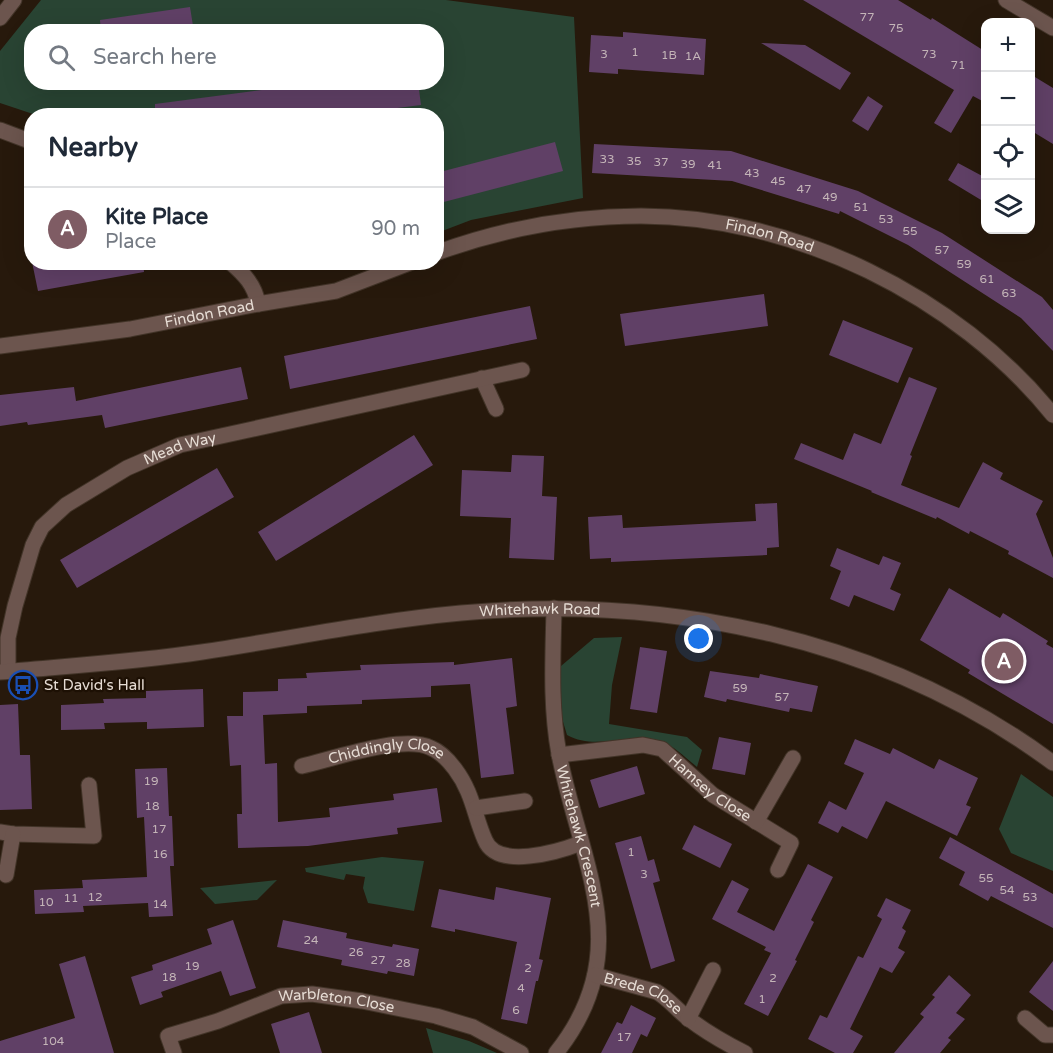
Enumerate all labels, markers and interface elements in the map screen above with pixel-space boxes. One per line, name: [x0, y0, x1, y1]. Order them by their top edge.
house number: 77: [859, 10, 875, 24]
map controls: [981, 18, 1035, 234]
button: +: [981, 18, 1035, 72]
house number: 75: [888, 21, 904, 35]
search box: [24, 24, 444, 90]
icon: search: [45, 41, 78, 74]
text: Search here: [93, 44, 217, 70]
house number: 1: [631, 45, 639, 59]
house number: 3: [600, 47, 608, 61]
house number: 73: [921, 47, 937, 61]
house number: 1B: [661, 48, 677, 62]
house number: 1A: [685, 49, 701, 63]
house number: 71: [950, 58, 966, 72]
button: −: [981, 72, 1035, 126]
button: locate: [981, 126, 1035, 180]
text: Nearby: [48, 132, 138, 163]
house number: 33: [599, 152, 615, 166]
house number: 35: [626, 154, 642, 168]
house number: 37: [653, 155, 669, 169]
house number: 39: [680, 157, 696, 171]
house number: 41: [707, 158, 723, 172]
house number: 43: [744, 166, 760, 180]
house number: 45: [770, 174, 786, 188]
button: layers: [981, 180, 1035, 234]
house number: 47: [796, 182, 812, 196]
house number: 49: [822, 190, 838, 204]
house number: 51: [853, 200, 869, 214]
text: Kite Place: [105, 204, 208, 230]
house number: 53: [878, 212, 894, 226]
street label: Findon Road: [724, 215, 817, 256]
text: A: [60, 217, 75, 241]
text: 90 m: [371, 217, 420, 241]
house number: 55: [902, 224, 918, 238]
text: Place: [105, 230, 156, 254]
house number: 57: [934, 243, 950, 257]
house number: 59: [956, 257, 972, 271]
house number: 61: [979, 272, 995, 286]
house number: 63: [1001, 286, 1017, 300]
street label: Findon Road: [163, 296, 256, 331]
street label: Mead Way: [141, 428, 218, 469]
street label: Whitehawk Road: [479, 600, 601, 620]
your location: [684, 624, 713, 653]
pin: A: [984, 638, 1024, 684]
bus stop icon: St David's Hall: [7, 669, 39, 701]
place label: St David's Hall: [44, 676, 145, 694]
house number: 59: [732, 681, 748, 695]
house number: 57: [774, 690, 790, 704]
street label: Chiddingly Close: [326, 735, 449, 768]
street label: Hamsey Close: [665, 750, 755, 825]
street label: Whitehawk Crescent: [553, 763, 605, 909]
house number: 19: [143, 774, 159, 788]
house number: 18: [144, 799, 160, 813]
house number: 17: [151, 822, 167, 836]
house number: 1: [627, 845, 635, 859]
house number: 16: [152, 847, 168, 861]
house number: 3: [640, 867, 648, 881]
house number: 55: [978, 871, 994, 885]
house number: 54: [999, 883, 1015, 897]
house number: 12: [87, 890, 103, 904]
house number: 53: [1022, 890, 1038, 904]
house number: 11: [63, 891, 79, 905]
house number: 10: [38, 895, 54, 909]
house number: 14: [152, 897, 168, 911]
house number: 24: [303, 933, 319, 947]
house number: 26: [348, 945, 364, 959]
house number: 27: [370, 953, 386, 967]
house number: 28: [395, 956, 411, 970]
house number: 19: [184, 959, 200, 973]
house number: 2: [524, 961, 532, 975]
street label: Brede Close: [602, 969, 686, 1018]
house number: 18: [161, 970, 177, 984]
house number: 2: [769, 971, 777, 985]
house number: 4: [517, 981, 525, 995]
street label: Warbleton Close: [278, 985, 396, 1016]
house number: 1: [758, 992, 766, 1006]
house number: 6: [512, 1003, 520, 1017]
house number: 17: [616, 1030, 632, 1044]
house number: 104: [42, 1034, 65, 1048]

